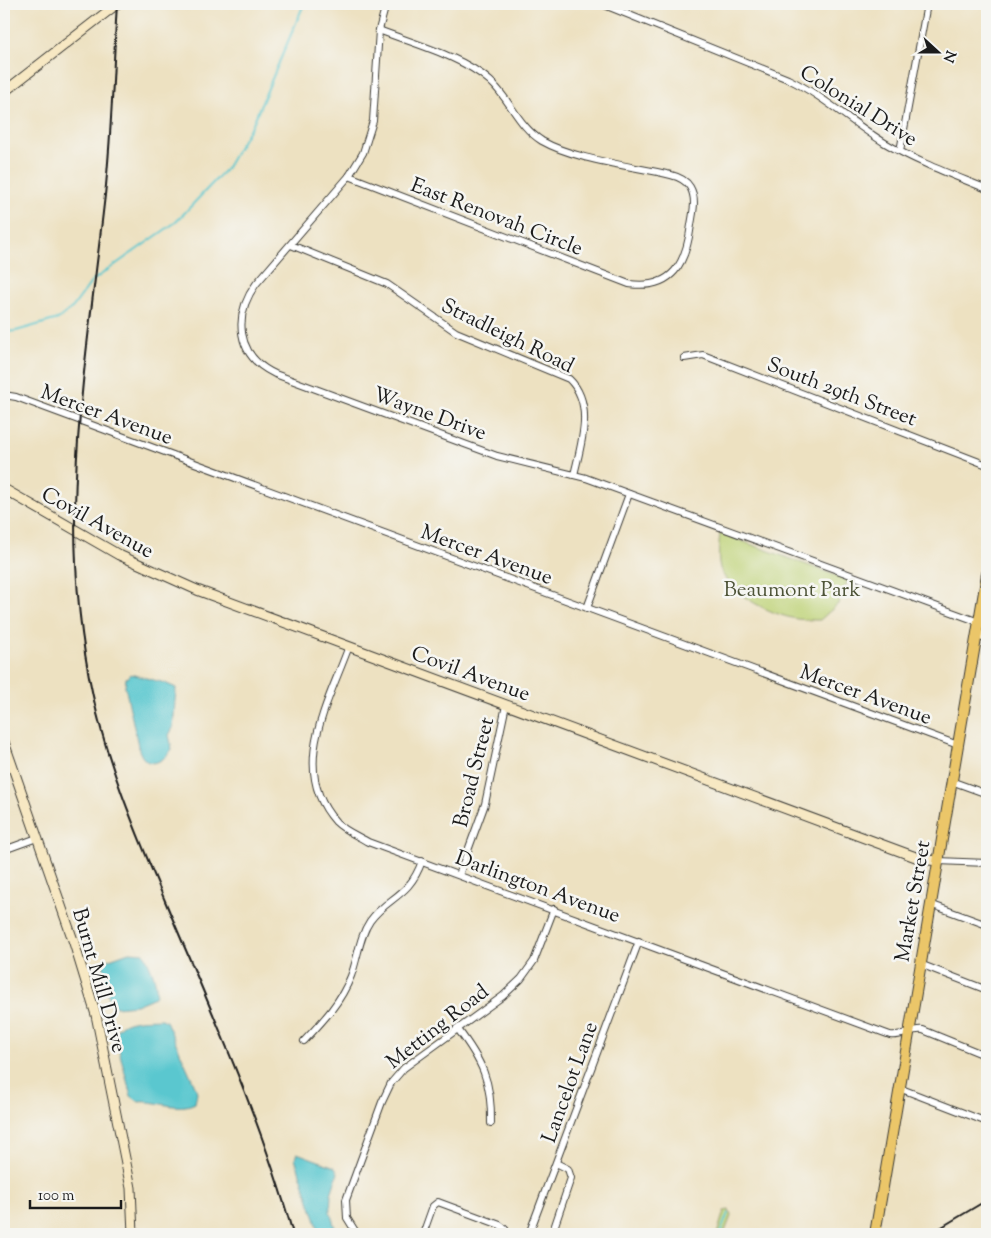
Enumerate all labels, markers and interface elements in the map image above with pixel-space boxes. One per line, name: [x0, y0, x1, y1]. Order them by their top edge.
north arrow: [914, 28, 964, 78]
text: N: [937, 47, 960, 65]
street label: Colonial Drive: [793, 59, 923, 155]
street label: East Renovah Circle: [406, 171, 587, 265]
street label: Stradleigh Road: [436, 292, 579, 382]
street label: South 29th Street: [762, 351, 921, 435]
street label: Mercer Avenue: [36, 378, 176, 454]
street label: Wayne Drive: [368, 380, 490, 449]
street label: Covil Avenue: [35, 480, 159, 567]
street label: Mercer Avenue: [416, 518, 556, 594]
park label: Beaumont Park: [723, 576, 861, 606]
street label: Covil Avenue: [407, 639, 534, 710]
street label: Mercer Avenue: [795, 658, 935, 734]
street label: Broad Street: [447, 714, 503, 831]
street label: Market Street: [889, 838, 939, 965]
street label: Darlington Avenue: [451, 844, 624, 932]
street label: Burnt Mill Drive: [63, 905, 133, 1056]
street label: Metting Road: [380, 978, 496, 1077]
street label: Lancelot Lane: [535, 1018, 607, 1147]
scale bar: [30, 1178, 121, 1210]
text: 100 m: [38, 1186, 75, 1207]

